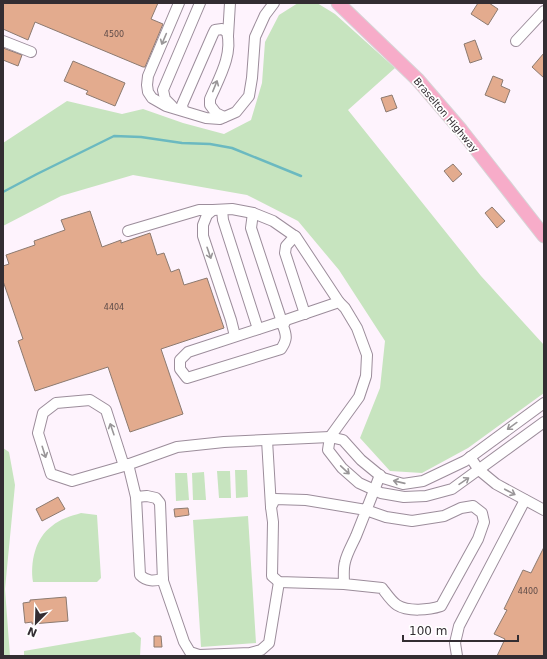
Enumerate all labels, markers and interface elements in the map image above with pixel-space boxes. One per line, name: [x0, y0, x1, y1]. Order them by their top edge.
house number: 4500: [104, 30, 124, 39]
one-way arrow: [160, 32, 167, 44]
street label: Braselton Highway: [412, 75, 480, 155]
one-way arrow: [212, 81, 220, 93]
one-way arrow: [206, 246, 213, 259]
house number: 4404: [104, 303, 124, 312]
one-way arrow: [108, 422, 115, 435]
one-way arrow: [507, 422, 518, 430]
one-way arrow: [41, 446, 48, 459]
one-way arrow: [340, 466, 350, 475]
one-way arrow: [458, 477, 469, 485]
one-way arrow: [393, 478, 406, 486]
one-way arrow: [504, 489, 516, 497]
house number: 4400: [518, 587, 538, 596]
north arrow: [16, 603, 56, 643]
scale bar: [403, 617, 518, 643]
text: N: [26, 624, 39, 640]
text: 100 m: [409, 624, 447, 638]

